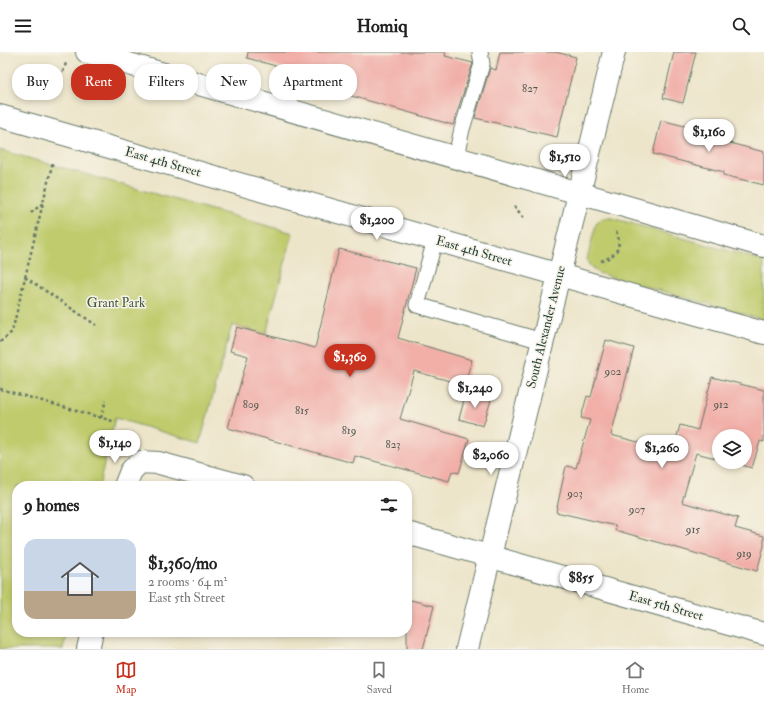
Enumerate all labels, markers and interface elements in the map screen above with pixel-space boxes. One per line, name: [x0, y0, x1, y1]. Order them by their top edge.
icon: menu: [12, 15, 34, 37]
text: Homiq: [356, 15, 408, 38]
icon: search: [730, 15, 752, 37]
chip: Buy: [12, 64, 63, 100]
chip: Rent: [71, 64, 126, 100]
chip: Filters: [134, 64, 198, 100]
chip: New: [206, 64, 261, 100]
chip: Apartment: [269, 64, 357, 100]
house number: 827: [522, 82, 538, 95]
pin: $1,160: [676, 119, 742, 153]
text: $1,160: [693, 124, 725, 140]
street label: East 4th Street: [123, 144, 203, 180]
pin: $1,510: [532, 144, 598, 178]
text: $1,510: [549, 149, 581, 165]
pin: $1,200: [344, 207, 410, 241]
text: $1,200: [359, 212, 395, 228]
street label: East 4th Street: [434, 233, 514, 269]
street label: South Alexander Avenue: [523, 264, 569, 390]
park label: Grant Park: [87, 295, 146, 311]
pin: $1,360: [317, 344, 383, 378]
text: $1,360: [333, 349, 367, 365]
house number: 902: [604, 365, 622, 378]
pin: $1,240: [442, 375, 508, 409]
text: $1,240: [457, 380, 493, 396]
house number: 809: [243, 398, 259, 411]
house number: 912: [712, 398, 729, 411]
house number: 815: [295, 404, 309, 417]
house number: 819: [342, 424, 356, 437]
map controls: [712, 429, 752, 469]
button: layers: [712, 429, 752, 469]
pin: $1,140: [82, 430, 148, 464]
text: $1,140: [98, 435, 132, 451]
pin: $1,260: [629, 435, 695, 469]
house number: 823: [386, 438, 400, 451]
text: $1,260: [645, 440, 679, 456]
pin: $2,060: [458, 442, 524, 476]
text: $2,060: [473, 447, 509, 463]
house number: 903: [566, 487, 583, 500]
icon: filters: [378, 494, 400, 516]
text: 9 homes: [24, 495, 79, 516]
house number: 907: [628, 503, 645, 516]
house number: 915: [685, 523, 700, 536]
house number: 919: [735, 547, 752, 560]
text: $1,360/mo: [148, 553, 217, 574]
icon: home: [56, 555, 104, 603]
pin: $855: [557, 565, 605, 599]
text: $855: [569, 570, 593, 586]
text: 2 rooms · 64 m²: [148, 574, 227, 590]
street label: East 5th Street: [627, 588, 705, 624]
text: East 5th Street: [148, 590, 225, 606]
tab: Map: [115, 659, 137, 696]
tab: Saved: [367, 659, 392, 696]
tab: Home: [622, 659, 649, 696]

